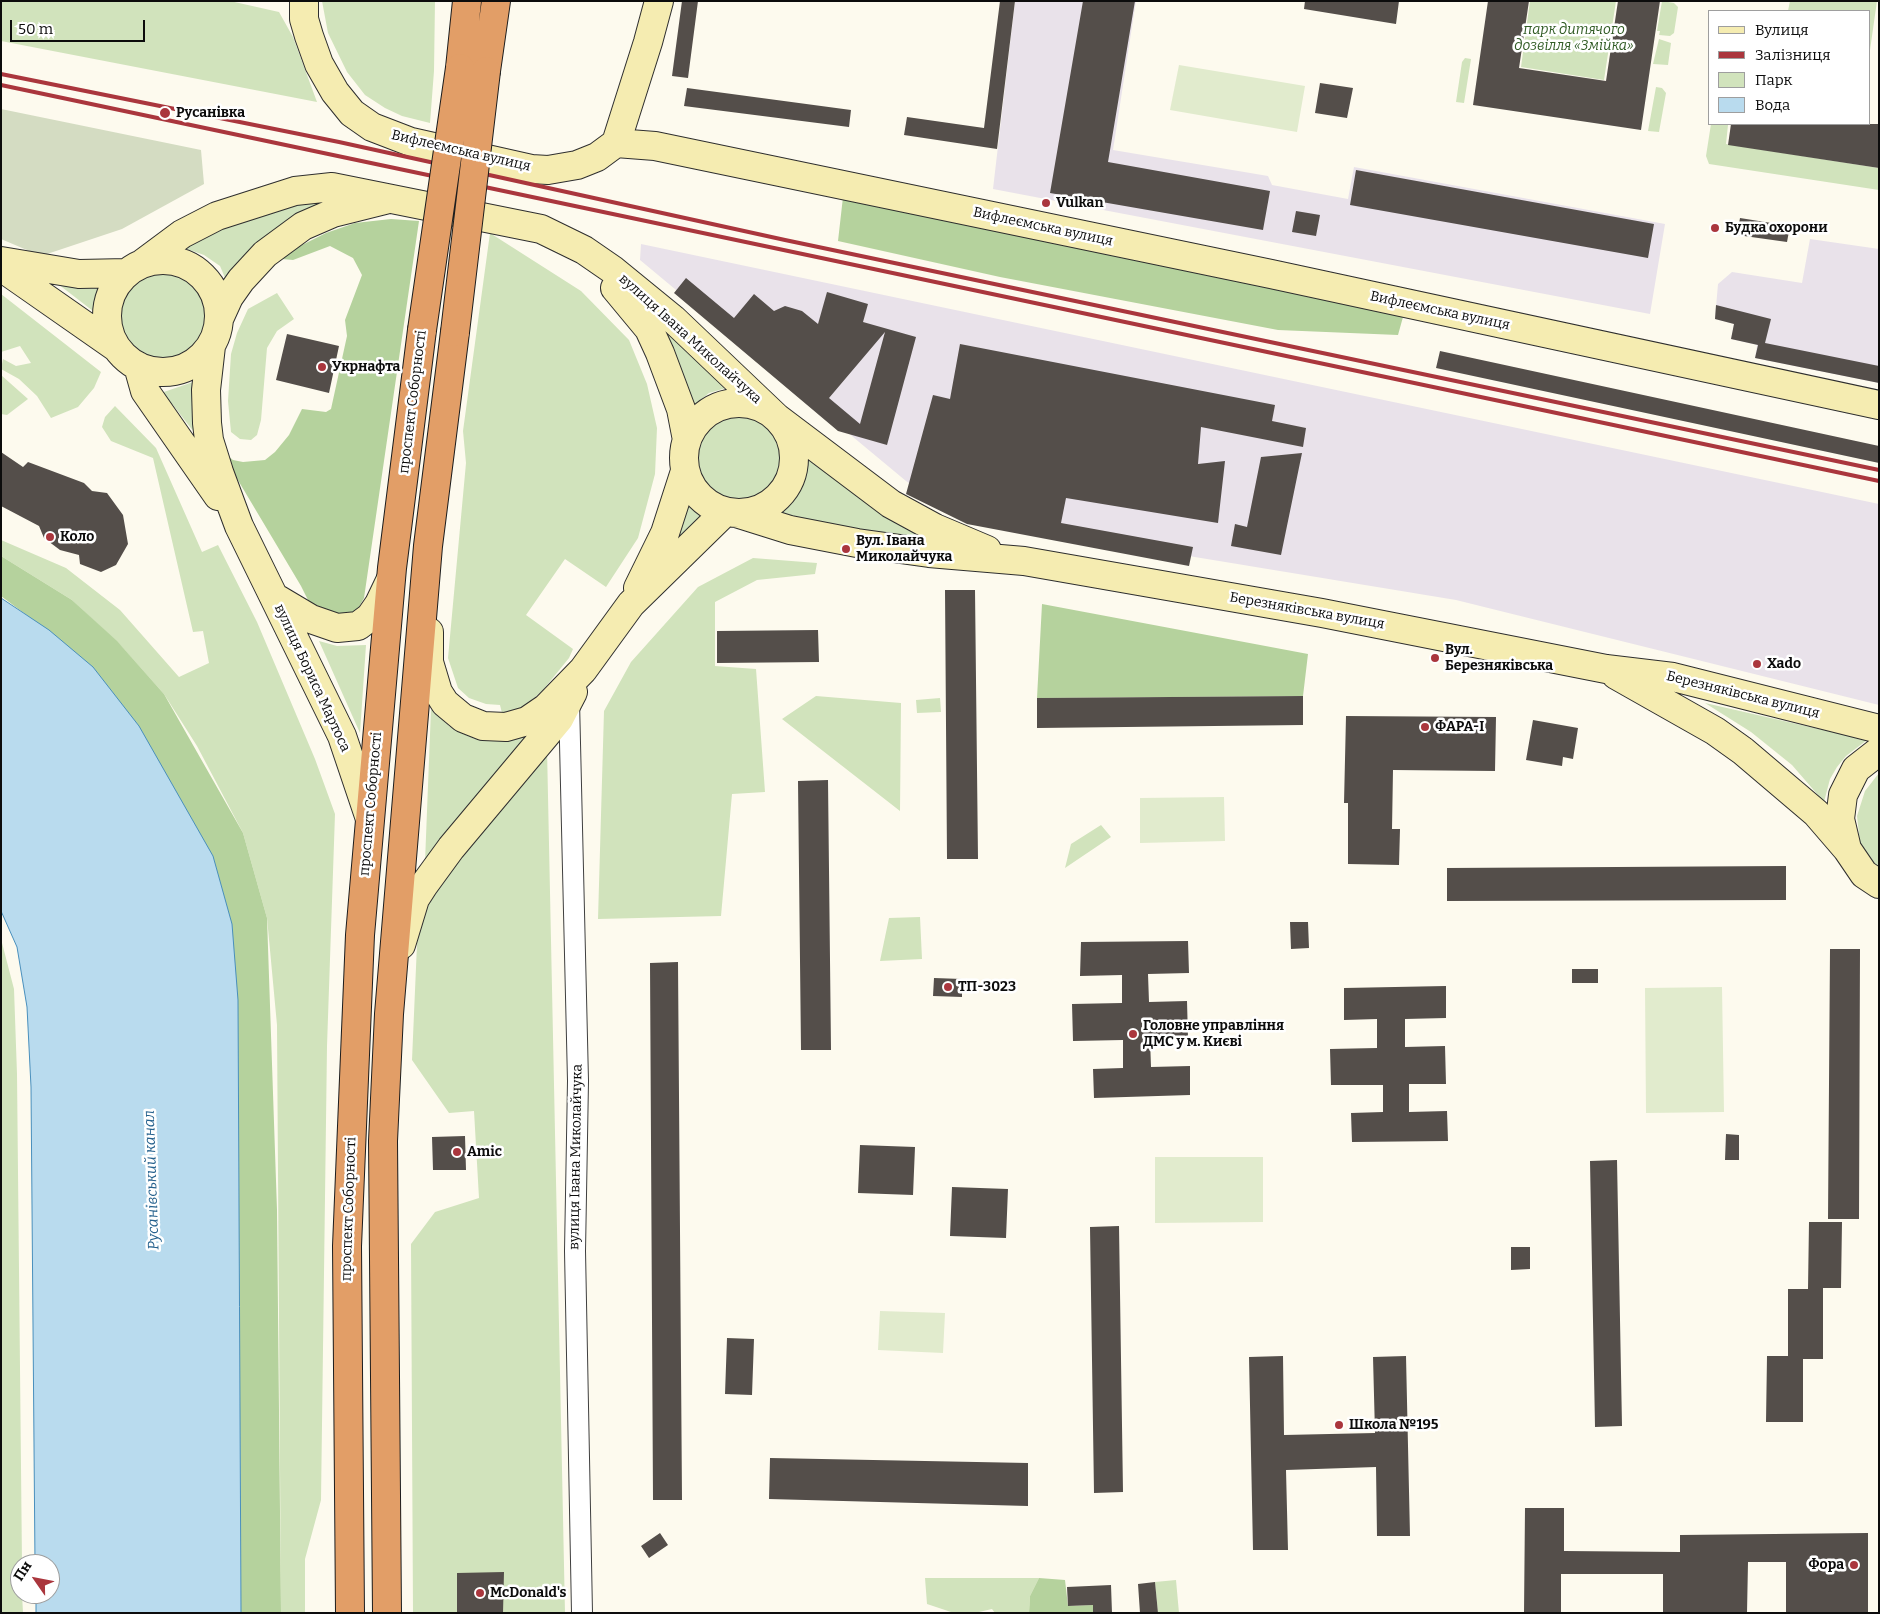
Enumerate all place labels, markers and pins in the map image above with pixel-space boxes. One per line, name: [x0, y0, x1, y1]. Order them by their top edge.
place label: Русанівка: [176, 105, 245, 121]
marker: Русанівка: [158, 106, 172, 120]
place label: Vulkan: [1056, 195, 1103, 211]
marker: Vulkan: [1040, 197, 1052, 209]
place label: Будка охорони: [1725, 220, 1828, 236]
marker: Будка охорони: [1709, 222, 1721, 234]
place label: Укрнафта: [332, 359, 400, 375]
marker: Укрнафта: [316, 361, 328, 373]
place label: Коло: [60, 529, 94, 545]
marker: Коло: [44, 531, 56, 543]
place label: Вул. Івана Миколайчука: [856, 533, 952, 566]
marker: Вул. Івана Миколайчука: [840, 543, 852, 555]
place label: Вул. Березняківська: [1445, 642, 1553, 674]
marker: Вул. Березняківська: [1429, 652, 1441, 664]
place label: Xado: [1767, 656, 1801, 672]
marker: Xado: [1751, 658, 1763, 670]
place label: ФАРА-І: [1435, 719, 1484, 735]
marker: ФАРА-І: [1419, 721, 1431, 733]
place label: ТП-3023: [958, 979, 1016, 995]
marker: ТП-3023: [942, 981, 954, 993]
place label: Головне управління ДМС у м. Києві: [1143, 1018, 1284, 1050]
marker: Головне управління ДМС у м. Києві: [1127, 1028, 1139, 1040]
place label: Amic: [467, 1144, 502, 1160]
marker: Amic: [451, 1146, 463, 1158]
place label: Школа №195: [1349, 1417, 1438, 1433]
marker: Школа №195: [1333, 1419, 1345, 1431]
place label: Фора: [1808, 1557, 1844, 1573]
marker: Фора: [1848, 1559, 1860, 1571]
place label: McDonald's: [490, 1585, 566, 1601]
marker: McDonald's: [474, 1587, 486, 1599]

